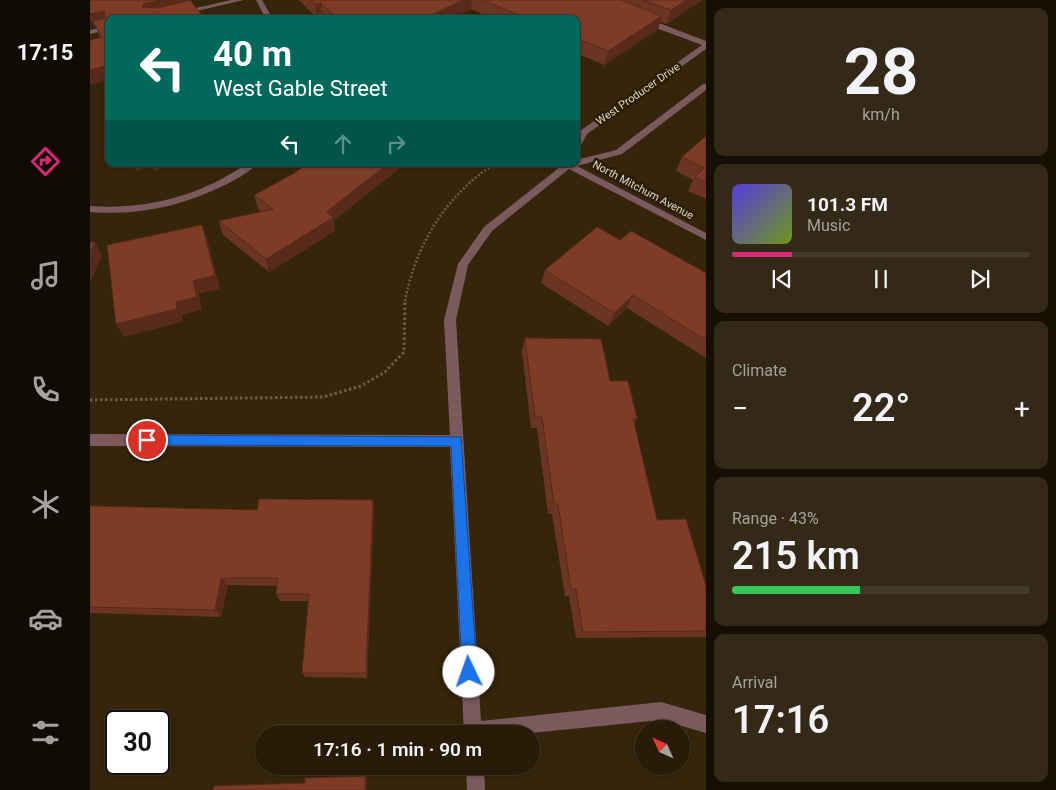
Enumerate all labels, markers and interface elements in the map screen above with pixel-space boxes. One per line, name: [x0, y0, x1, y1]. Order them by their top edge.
text: 40 m: [213, 34, 292, 75]
text: 28: [844, 34, 918, 110]
icon: left: [130, 35, 195, 100]
text: 17:15: [17, 40, 73, 65]
street label: West Producer Drive: [594, 60, 683, 128]
text: West Gable Street: [213, 76, 388, 101]
text: km/h: [862, 105, 900, 124]
icon: left: [276, 130, 304, 158]
icon: ahead: [329, 130, 357, 158]
icon: right: [382, 130, 410, 158]
icon: directions: [28, 144, 63, 179]
street label: North Mitchum Avenue: [590, 158, 696, 222]
text: 101.3 FM: [807, 193, 888, 216]
text: Music: [807, 216, 850, 235]
icon: music: [28, 258, 63, 293]
icon: previous: [768, 265, 796, 293]
icon: pause: [867, 265, 895, 293]
icon: next: [966, 265, 994, 293]
text: Climate: [732, 361, 787, 380]
icon: phone: [28, 372, 63, 407]
text: 22°: [852, 386, 910, 430]
text: −: [732, 392, 748, 425]
text: +: [1014, 392, 1030, 425]
pin: [126, 419, 168, 461]
icon: arrive: [133, 426, 161, 454]
icon: climate: [28, 487, 63, 522]
text: Range · 43%: [732, 509, 819, 528]
text: 215 km: [732, 534, 860, 578]
icon: car: [28, 601, 63, 636]
position arrow: [442, 645, 494, 697]
text: Arrival: [732, 673, 777, 692]
text: 17:16: [732, 698, 829, 742]
speed limit sign: 30: [105, 710, 170, 775]
icon: filters: [28, 715, 63, 750]
north arrow: [635, 720, 690, 775]
map controls: [635, 720, 690, 775]
text: 17:16 · 1 min · 90 m: [313, 738, 482, 761]

